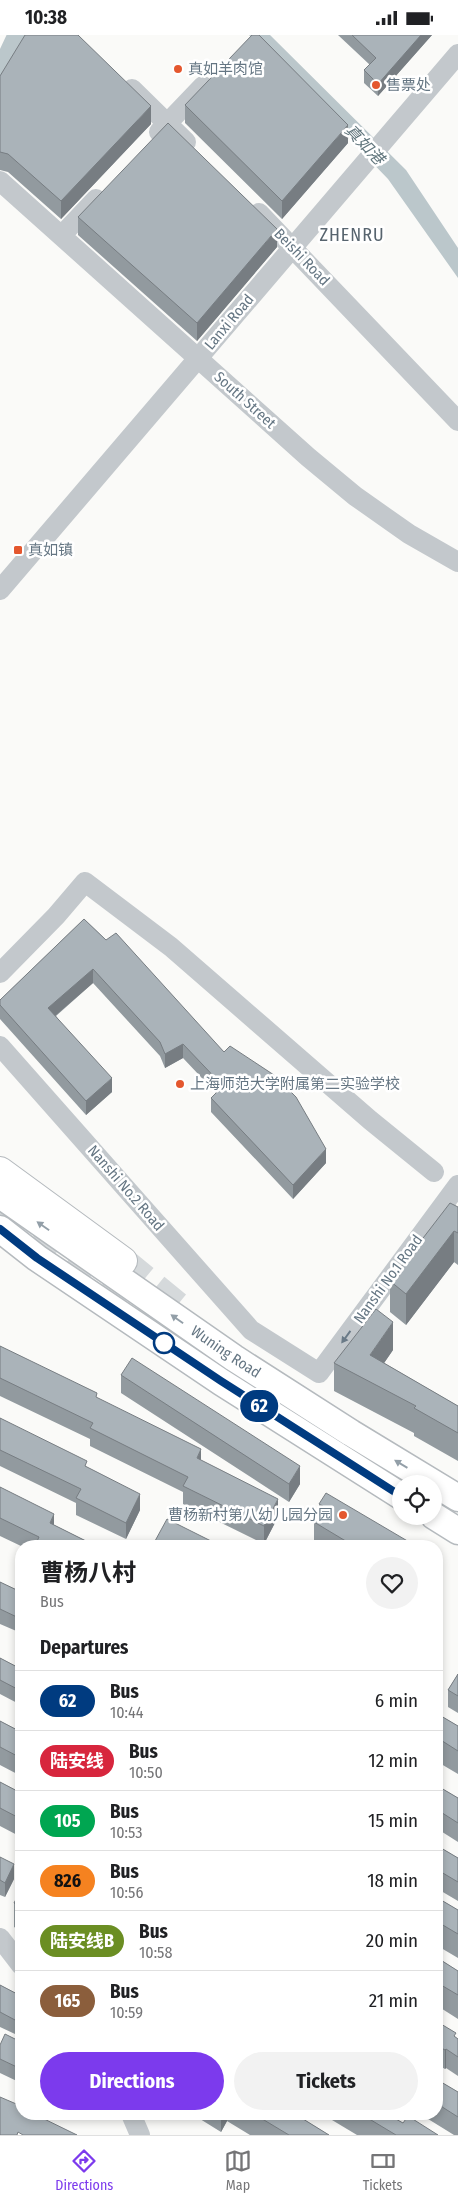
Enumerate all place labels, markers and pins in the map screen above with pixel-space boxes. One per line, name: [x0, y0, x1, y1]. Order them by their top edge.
place label: 真如羊肉馆: [188, 60, 263, 78]
marker: 真如羊肉馆: [172, 63, 184, 75]
place label: 售票处: [386, 76, 431, 94]
marker: 售票处: [370, 79, 382, 91]
place label: 真如镇: [28, 541, 73, 559]
marker: 真如镇: [12, 544, 24, 556]
place label: 上海师范大学附属第二实验学校: [190, 1075, 400, 1093]
marker: 上海师范大学附属第二实验学校: [174, 1078, 186, 1090]
unlabelled marker: [153, 1332, 175, 1354]
place label: 曹杨新村第八幼儿园分园: [168, 1506, 333, 1524]
marker: 曹杨新村第八幼儿园分园: [337, 1509, 349, 1521]

